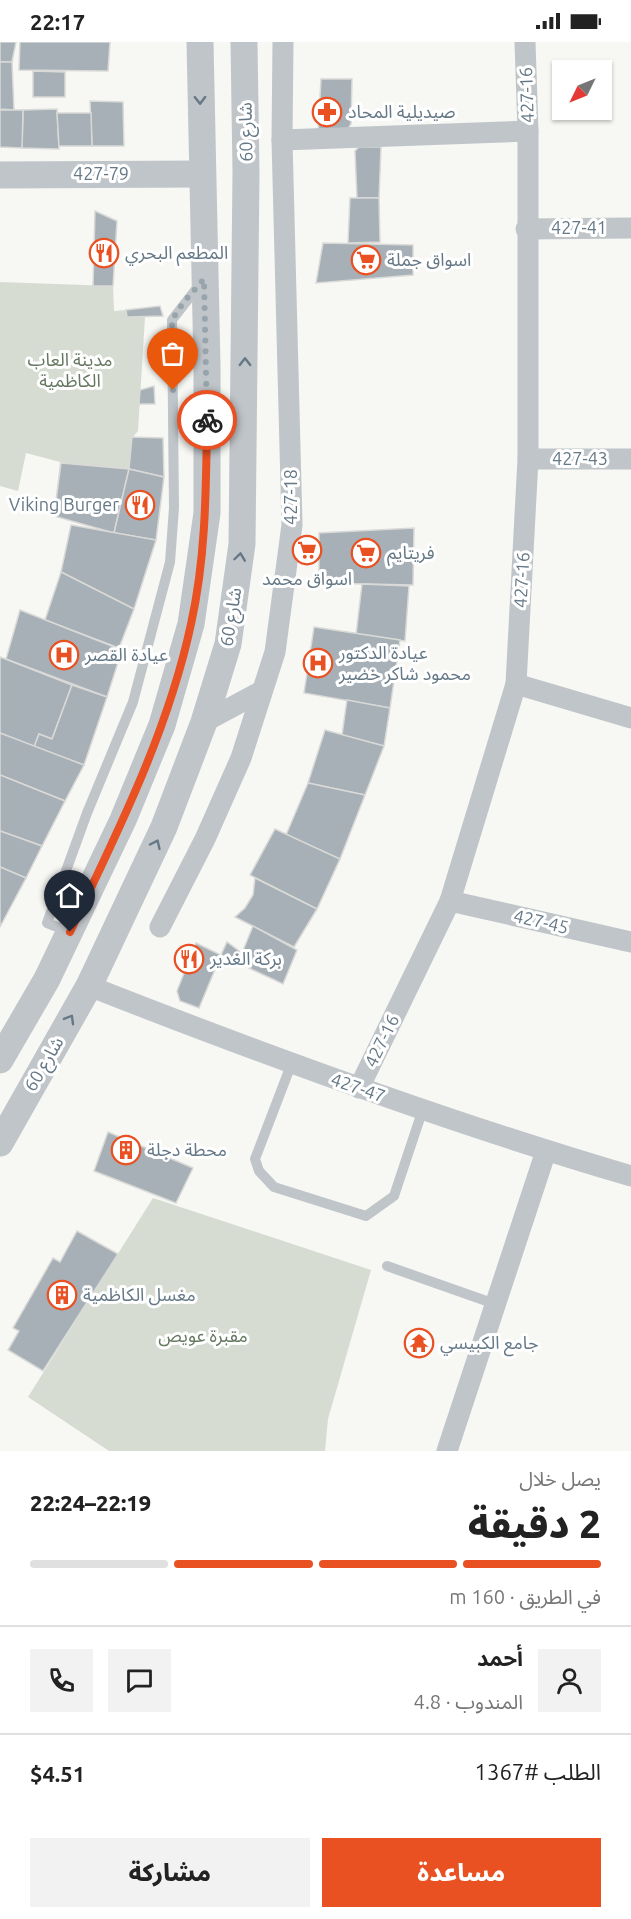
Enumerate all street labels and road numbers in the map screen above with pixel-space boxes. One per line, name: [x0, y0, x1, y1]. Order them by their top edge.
street label: 427-16: [515, 67, 537, 123]
street label: شارع 60: [234, 102, 261, 162]
street label: 427-79: [73, 163, 129, 183]
street label: 427-41: [551, 217, 607, 237]
street label: 427-43: [552, 448, 608, 468]
street label: 427-18: [280, 469, 300, 525]
street label: 427-16: [510, 551, 532, 608]
street label: شارع 60: [215, 586, 249, 649]
street label: 427-45: [512, 905, 571, 937]
street label: 427-16: [360, 1011, 402, 1070]
street label: شارع 60: [20, 1033, 71, 1097]
street label: 427-47: [329, 1068, 388, 1106]

